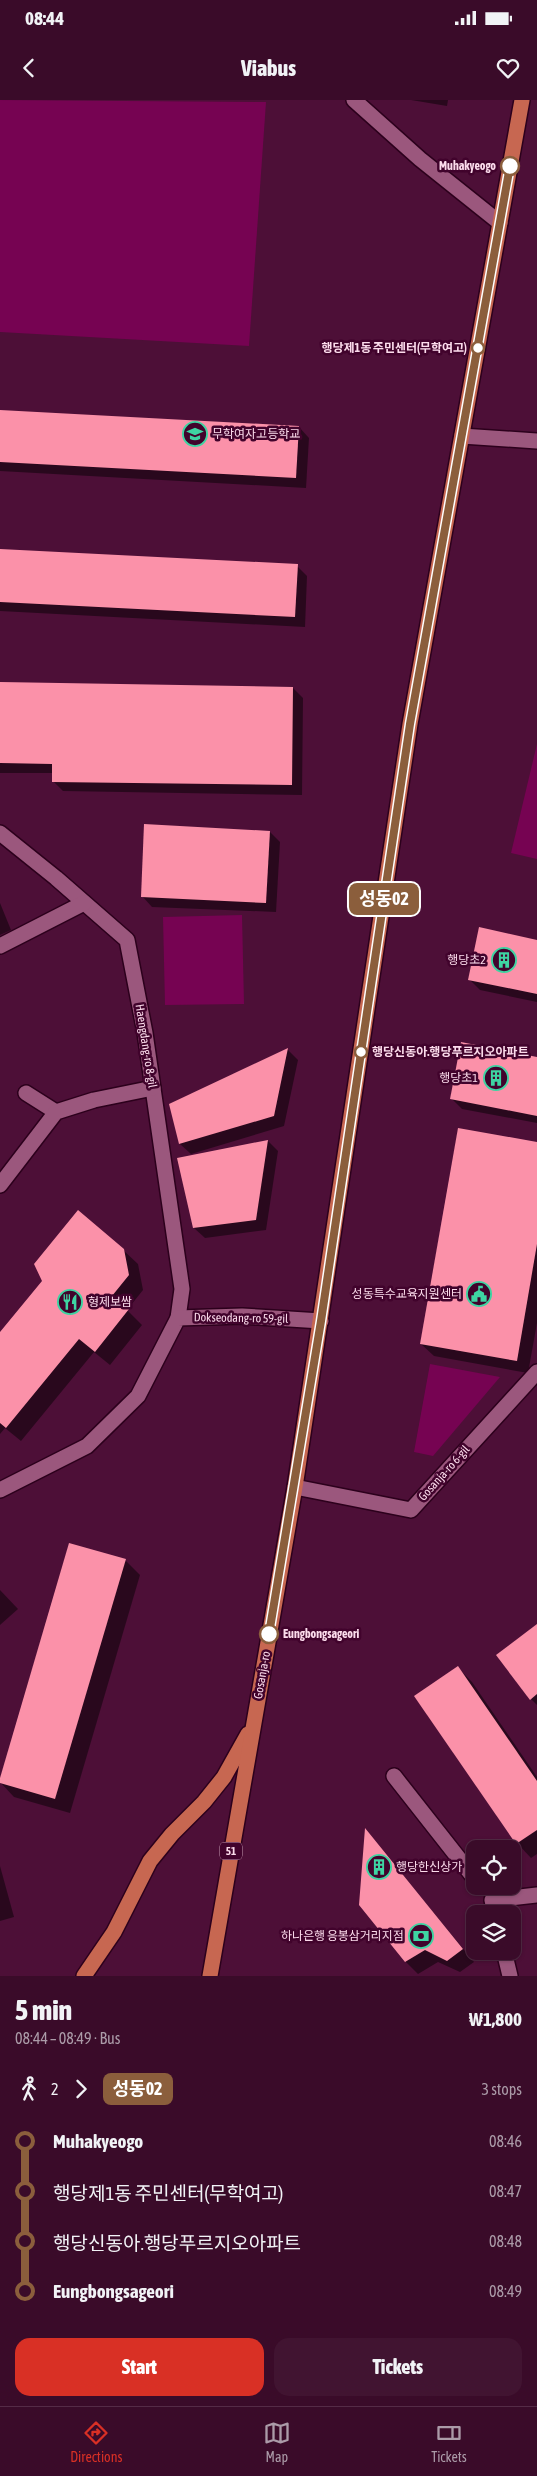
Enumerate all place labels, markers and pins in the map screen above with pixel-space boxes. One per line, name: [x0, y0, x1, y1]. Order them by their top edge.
marker: Muhakyeogo: [500, 156, 520, 176]
place label: Muhakyeogo: [439, 159, 496, 173]
place label: 행당제1동 주민센터(무학여고): [321, 341, 467, 355]
marker: 행당제1동 주민센터(무학여고): [471, 341, 485, 355]
school or university icon: 무학여자고등학교: [182, 421, 208, 447]
place label: 무학여자고등학교: [212, 427, 300, 441]
building icon: 행당초2: [491, 947, 517, 973]
place label: 행당초2: [447, 953, 486, 967]
marker: 행당신동아.행당푸르지오아파트: [354, 1045, 368, 1059]
place label: 행당신동아.행당푸르지오아파트: [372, 1045, 529, 1059]
building icon: 행당초1: [483, 1065, 509, 1091]
place label: 행당초1: [439, 1071, 478, 1085]
public building icon: 성동특수교육지원센터: [466, 1281, 492, 1307]
place label: 성동특수교육지원센터: [352, 1287, 462, 1301]
restaurant icon: 형제보쌈: [57, 1289, 83, 1315]
place label: 형제보쌈: [88, 1295, 132, 1309]
marker: Eungbongsageori: [259, 1624, 279, 1644]
place label: Eungbongsageori: [283, 1627, 360, 1641]
building icon: 행당한신상가: [366, 1854, 392, 1880]
place label: 행당한신상가: [396, 1860, 462, 1874]
bank icon: 하나은행 응봉삼거리지점: [408, 1923, 434, 1949]
place label: 하나은행 응봉삼거리지점: [281, 1929, 404, 1943]

